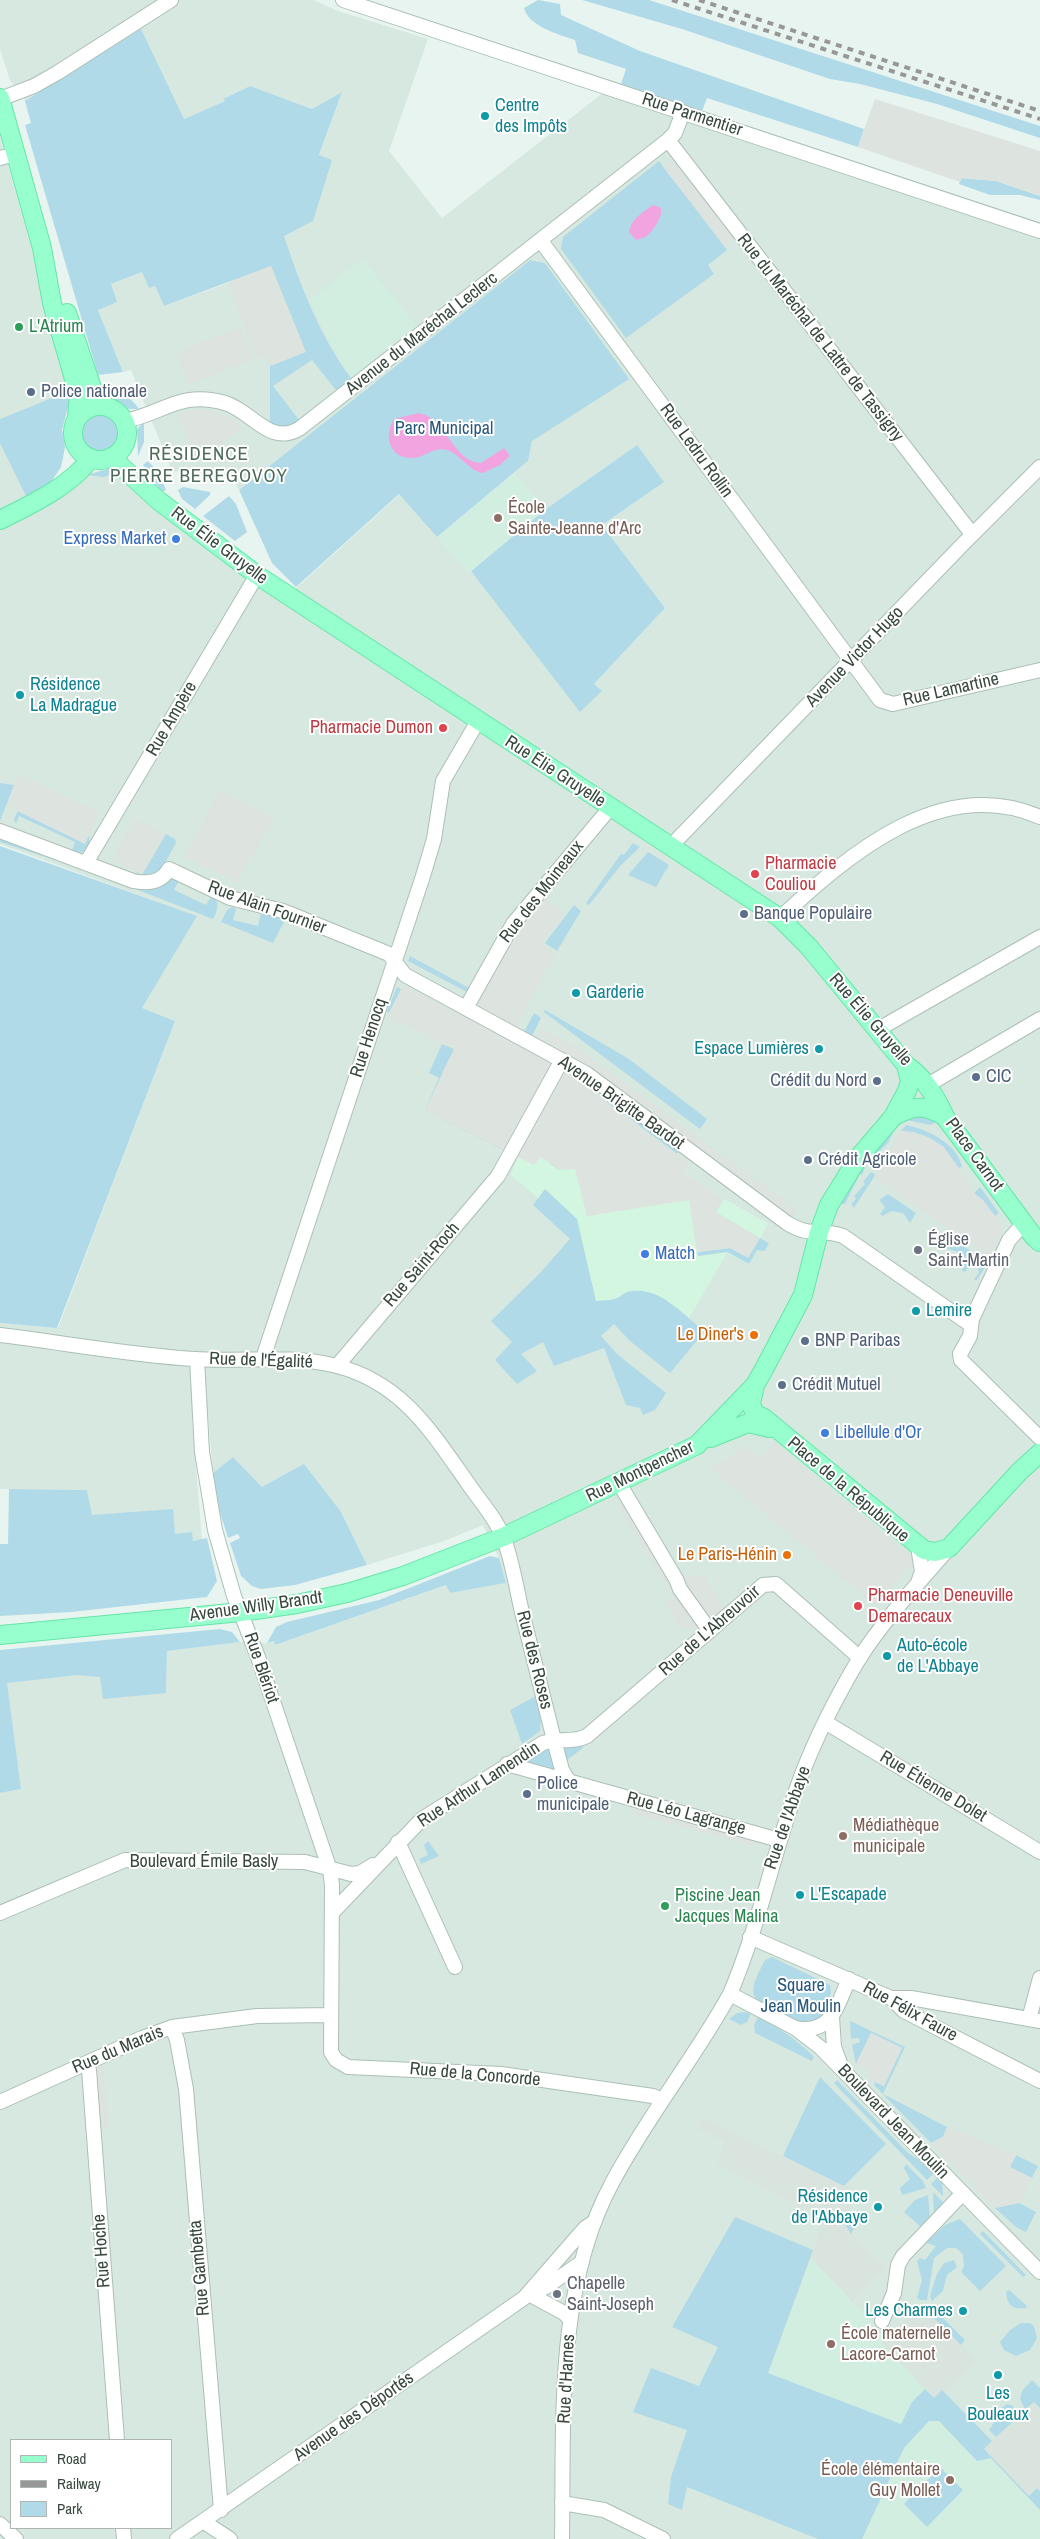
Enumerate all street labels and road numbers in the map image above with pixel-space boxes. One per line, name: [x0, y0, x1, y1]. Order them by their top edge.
street label: Rue Parmentier: [639, 89, 745, 141]
street label: Rue du Maréchal de Lattre de Tassigny: [732, 230, 908, 446]
street label: Avenue du Maréchal Leclerc: [342, 268, 502, 400]
street label: Rue Ledru Rollin: [655, 400, 737, 502]
street label: Rue Élie Gruyelle: [166, 503, 272, 589]
street label: Avenue Victor Hugo: [802, 602, 908, 712]
street label: Rue Lamartine: [901, 668, 1001, 712]
street label: Rue Ampère: [142, 678, 202, 760]
street label: Rue Élie Gruyelle: [501, 731, 609, 813]
street label: Rue des Moineaux: [495, 837, 589, 947]
street label: Rue Alain Fournier: [205, 877, 329, 939]
street label: Rue Élie Gruyelle: [824, 969, 916, 1071]
street label: Rue Henocq: [346, 996, 392, 1080]
street label: Avenue Brigitte Bardot: [554, 1051, 688, 1155]
street label: Place Carnot: [940, 1114, 1008, 1196]
street label: Rue Saint-Roch: [379, 1218, 465, 1312]
street label: Rue de l'Égalité: [209, 1348, 313, 1374]
street label: Place de la République: [783, 1433, 913, 1547]
street label: Rue Montpencher: [583, 1437, 697, 1507]
street label: Rue de L'Abreuvoir: [655, 1581, 765, 1681]
street label: Avenue Willy Brandt: [188, 1587, 324, 1627]
street label: Rue des Roses: [511, 1608, 557, 1712]
street label: Rue Blériot: [239, 1630, 283, 1706]
street label: Rue Arthur Lamendin: [414, 1738, 544, 1832]
street label: Rue Étienne Dolet: [876, 1747, 990, 1827]
street label: Rue de l'Abbaye: [760, 1763, 816, 1873]
street label: Rue Léo Lagrange: [624, 1788, 748, 1840]
street label: Boulevard Émile Basly: [130, 1851, 278, 1873]
street label: Rue Félix Faure: [859, 1977, 961, 2047]
street label: Rue du Marais: [69, 2021, 167, 2079]
street label: Rue de la Concorde: [409, 2059, 541, 2091]
street label: Boulevard Jean Moulin: [833, 2060, 953, 2184]
street label: Rue Hoche: [89, 2213, 115, 2289]
street label: Rue Gambetta: [185, 2219, 215, 2317]
street label: Rue d'Harnes: [554, 2334, 580, 2424]
street label: Avenue des Déportés: [290, 2368, 418, 2466]

